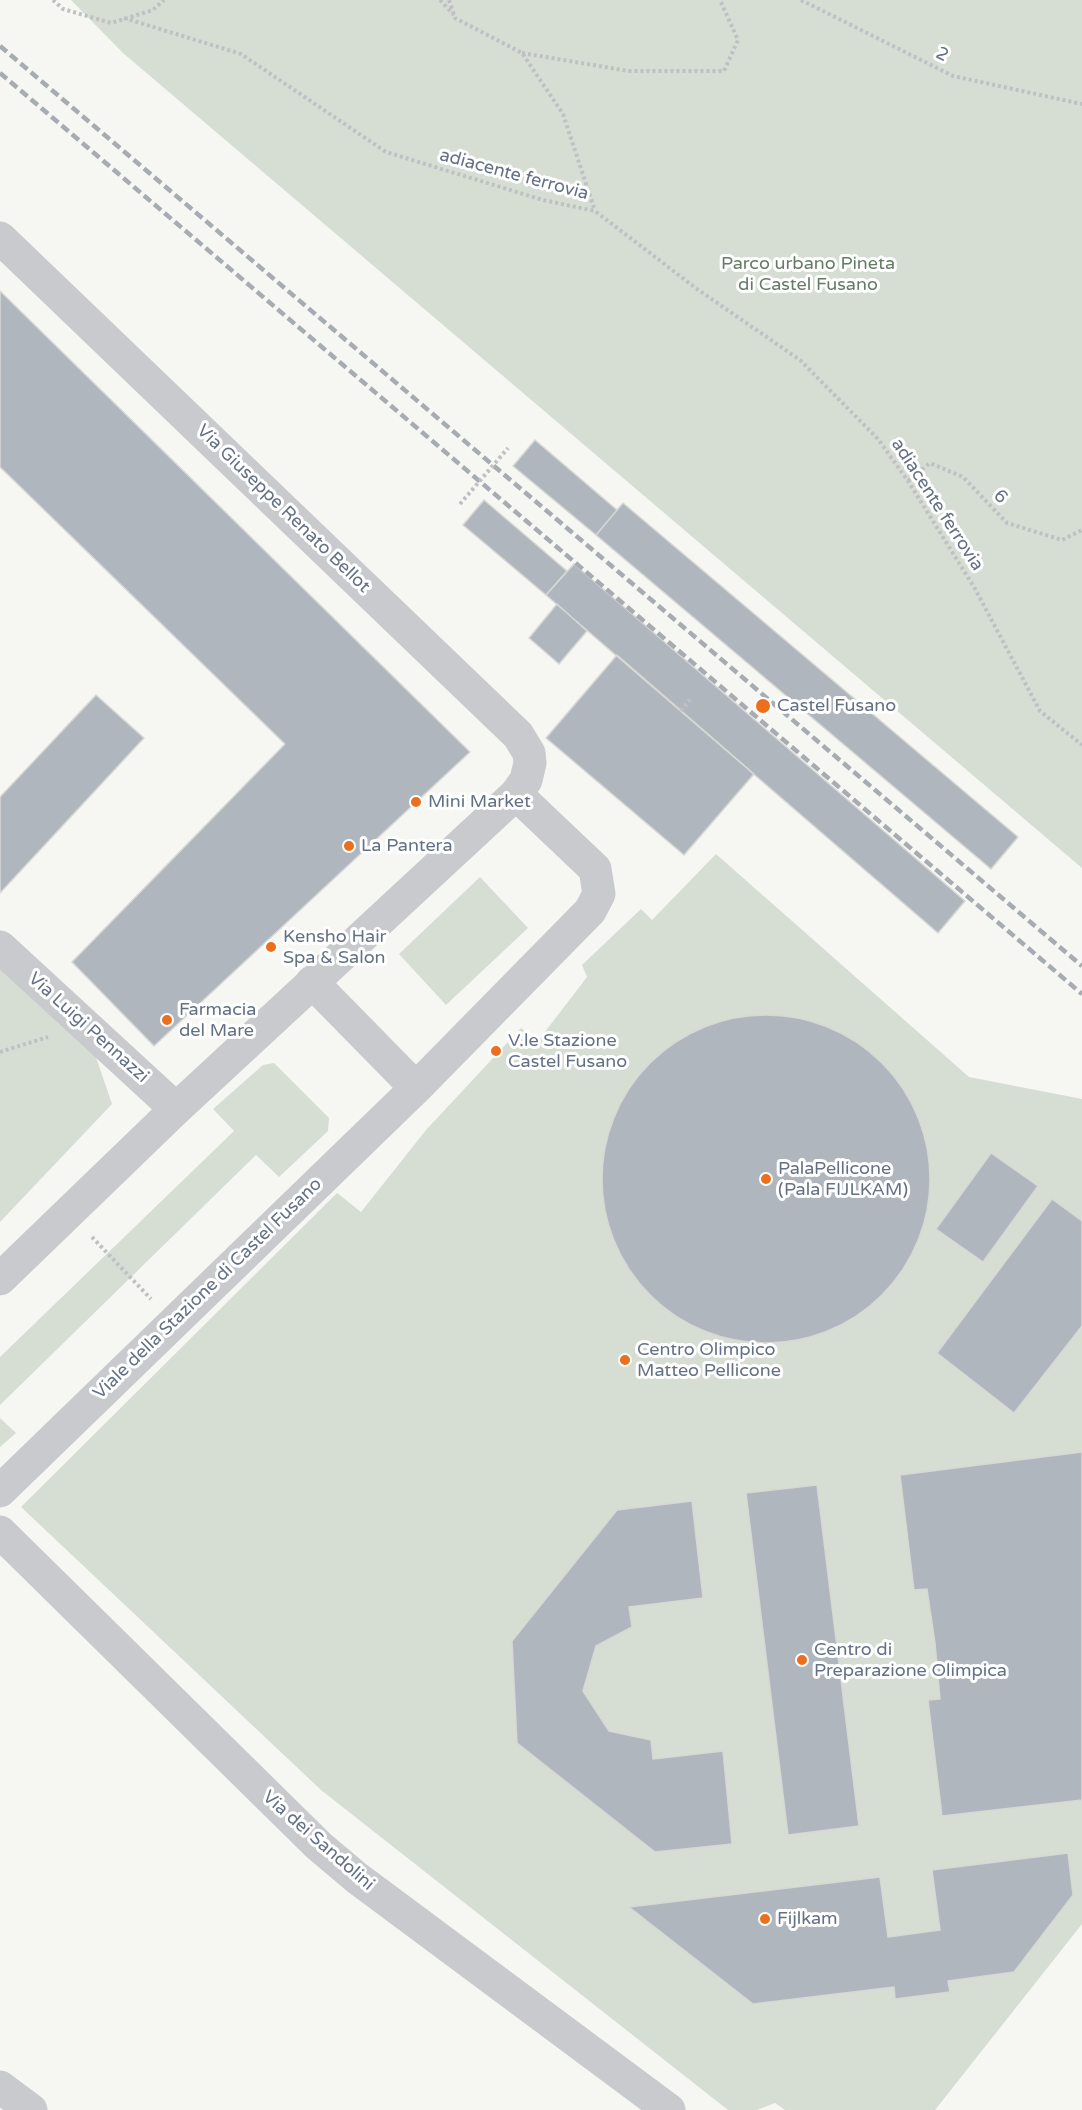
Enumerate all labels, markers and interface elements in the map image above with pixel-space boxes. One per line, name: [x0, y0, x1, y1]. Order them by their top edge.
street label: 2: [932, 43, 952, 67]
street label: adiacente ferrovia: [437, 145, 591, 205]
park label: Parco urbano Pineta di Castel Fusano: [721, 253, 895, 296]
street label: Via Giuseppe Renato Bellot: [192, 420, 374, 598]
street label: adiacente ferrovia: [886, 435, 988, 575]
street label: 6: [988, 485, 1012, 509]
place label: Castel Fusano: [777, 695, 896, 717]
marker: Castel Fusano: [754, 697, 772, 715]
place label: Mini Market: [428, 791, 531, 813]
marker: Mini Market: [409, 795, 423, 809]
place label: La Pantera: [361, 835, 453, 857]
marker: La Pantera: [342, 839, 356, 853]
place label: Kensho Hair Spa & Salon: [283, 926, 387, 968]
marker: Kensho Hair Spa & Salon: [264, 940, 278, 954]
street label: Via Luigi Pennazzi: [23, 968, 153, 1088]
place label: Farmacia del Mare: [179, 999, 256, 1042]
marker: Farmacia del Mare: [160, 1013, 174, 1027]
place label: V.le Stazione Castel Fusano: [508, 1030, 627, 1072]
marker: V.le Stazione Castel Fusano: [489, 1044, 503, 1058]
place label: PalaPellicone (Pala FIJLKAM): [778, 1158, 908, 1200]
marker: PalaPellicone (Pala FIJLKAM): [759, 1172, 773, 1186]
street label: Viale della Stazione di Castel Fusano: [89, 1174, 327, 1404]
place label: Centro Olimpico Matteo Pellicone: [637, 1339, 781, 1382]
marker: Centro Olimpico Matteo Pellicone: [618, 1353, 632, 1367]
place label: Centro di Preparazione Olimpica: [814, 1639, 1007, 1682]
marker: Centro di Preparazione Olimpica: [795, 1653, 809, 1667]
street label: Via dei Sandolini: [258, 1787, 378, 1895]
place label: Fijlkam: [777, 1908, 838, 1930]
marker: Fijlkam: [758, 1912, 772, 1926]

